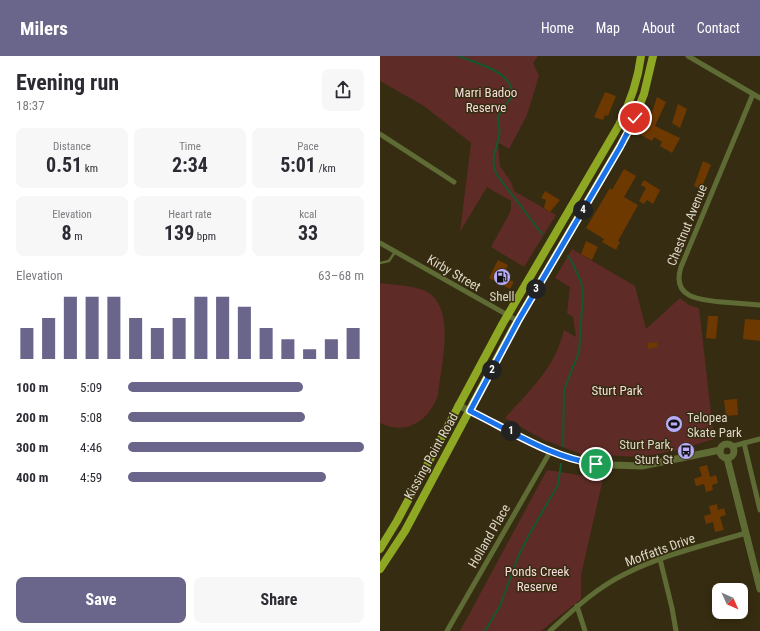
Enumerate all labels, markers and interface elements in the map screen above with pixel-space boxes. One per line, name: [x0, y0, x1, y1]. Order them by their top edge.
text: Milers: [20, 17, 68, 40]
text: Home: [541, 20, 574, 36]
text: Map: [596, 20, 620, 36]
text: About: [642, 20, 675, 36]
text: Contact: [697, 20, 740, 36]
button: share: [322, 69, 364, 111]
text: Evening run: [16, 70, 119, 95]
park label: Marri Badoo Reserve: [455, 85, 517, 115]
text: 18:37: [16, 98, 45, 113]
pin: [618, 101, 652, 135]
icon: check: [624, 107, 646, 129]
text: Distance: [53, 140, 91, 153]
text: Time: [179, 140, 201, 153]
text: Pace: [297, 140, 319, 153]
text: 0.51: [46, 153, 82, 177]
text: 2:34: [172, 153, 208, 177]
text: 5:01: [280, 153, 316, 177]
text: km: [82, 162, 98, 175]
text: /km: [316, 162, 336, 175]
street label: Chestnut Avenue: [664, 182, 710, 268]
pin: 4: [573, 200, 593, 220]
text: 4: [580, 203, 586, 216]
text: Elevation: [52, 208, 92, 221]
text: Heart rate: [168, 208, 212, 221]
text: kcal: [299, 208, 317, 221]
text: 8: [62, 221, 72, 245]
text: 139: [164, 221, 194, 245]
text: 33: [298, 221, 318, 245]
text: m: [72, 230, 82, 243]
text: bpm: [194, 230, 216, 243]
street label: Kirby Street: [425, 252, 484, 294]
fuel station icon: Shell: [492, 267, 512, 287]
text: Elevation: [16, 268, 63, 283]
text: 63–68 m: [318, 268, 364, 283]
pin: 3: [526, 279, 546, 299]
text: 3: [533, 282, 539, 295]
place label: Shell: [489, 289, 515, 304]
pin: 2: [482, 360, 502, 380]
text: 2: [489, 363, 495, 376]
text: 100 m: [16, 380, 48, 395]
text: 5:09: [80, 380, 102, 395]
park label: Sturt Park: [591, 383, 643, 398]
text: 200 m: [16, 410, 48, 425]
text: 5:08: [80, 410, 102, 425]
street label: Kissing Point Road: [401, 410, 461, 502]
place label: Telopea Skate Park: [687, 410, 742, 440]
sports icon: Telopea Skate Park: [664, 414, 684, 434]
pin: 1: [501, 421, 521, 441]
text: 1: [508, 424, 514, 437]
place label: Sturt Park, Sturt St: [619, 437, 673, 467]
text: 300 m: [16, 440, 48, 455]
text: 4:46: [80, 440, 102, 455]
bus stop icon: Sturt Park, Sturt St: [676, 441, 696, 461]
pin: [579, 447, 613, 481]
icon: arrive: [585, 453, 607, 475]
text: 400 m: [16, 470, 48, 485]
text: 4:59: [80, 470, 102, 485]
street label: Holland Place: [465, 501, 513, 571]
street label: Moffatts Drive: [623, 530, 697, 570]
park label: Ponds Creek Reserve: [505, 564, 569, 594]
button: Save: [16, 577, 186, 623]
button: Share: [194, 577, 364, 623]
north arrow: [712, 583, 748, 619]
map controls: [712, 583, 748, 619]

